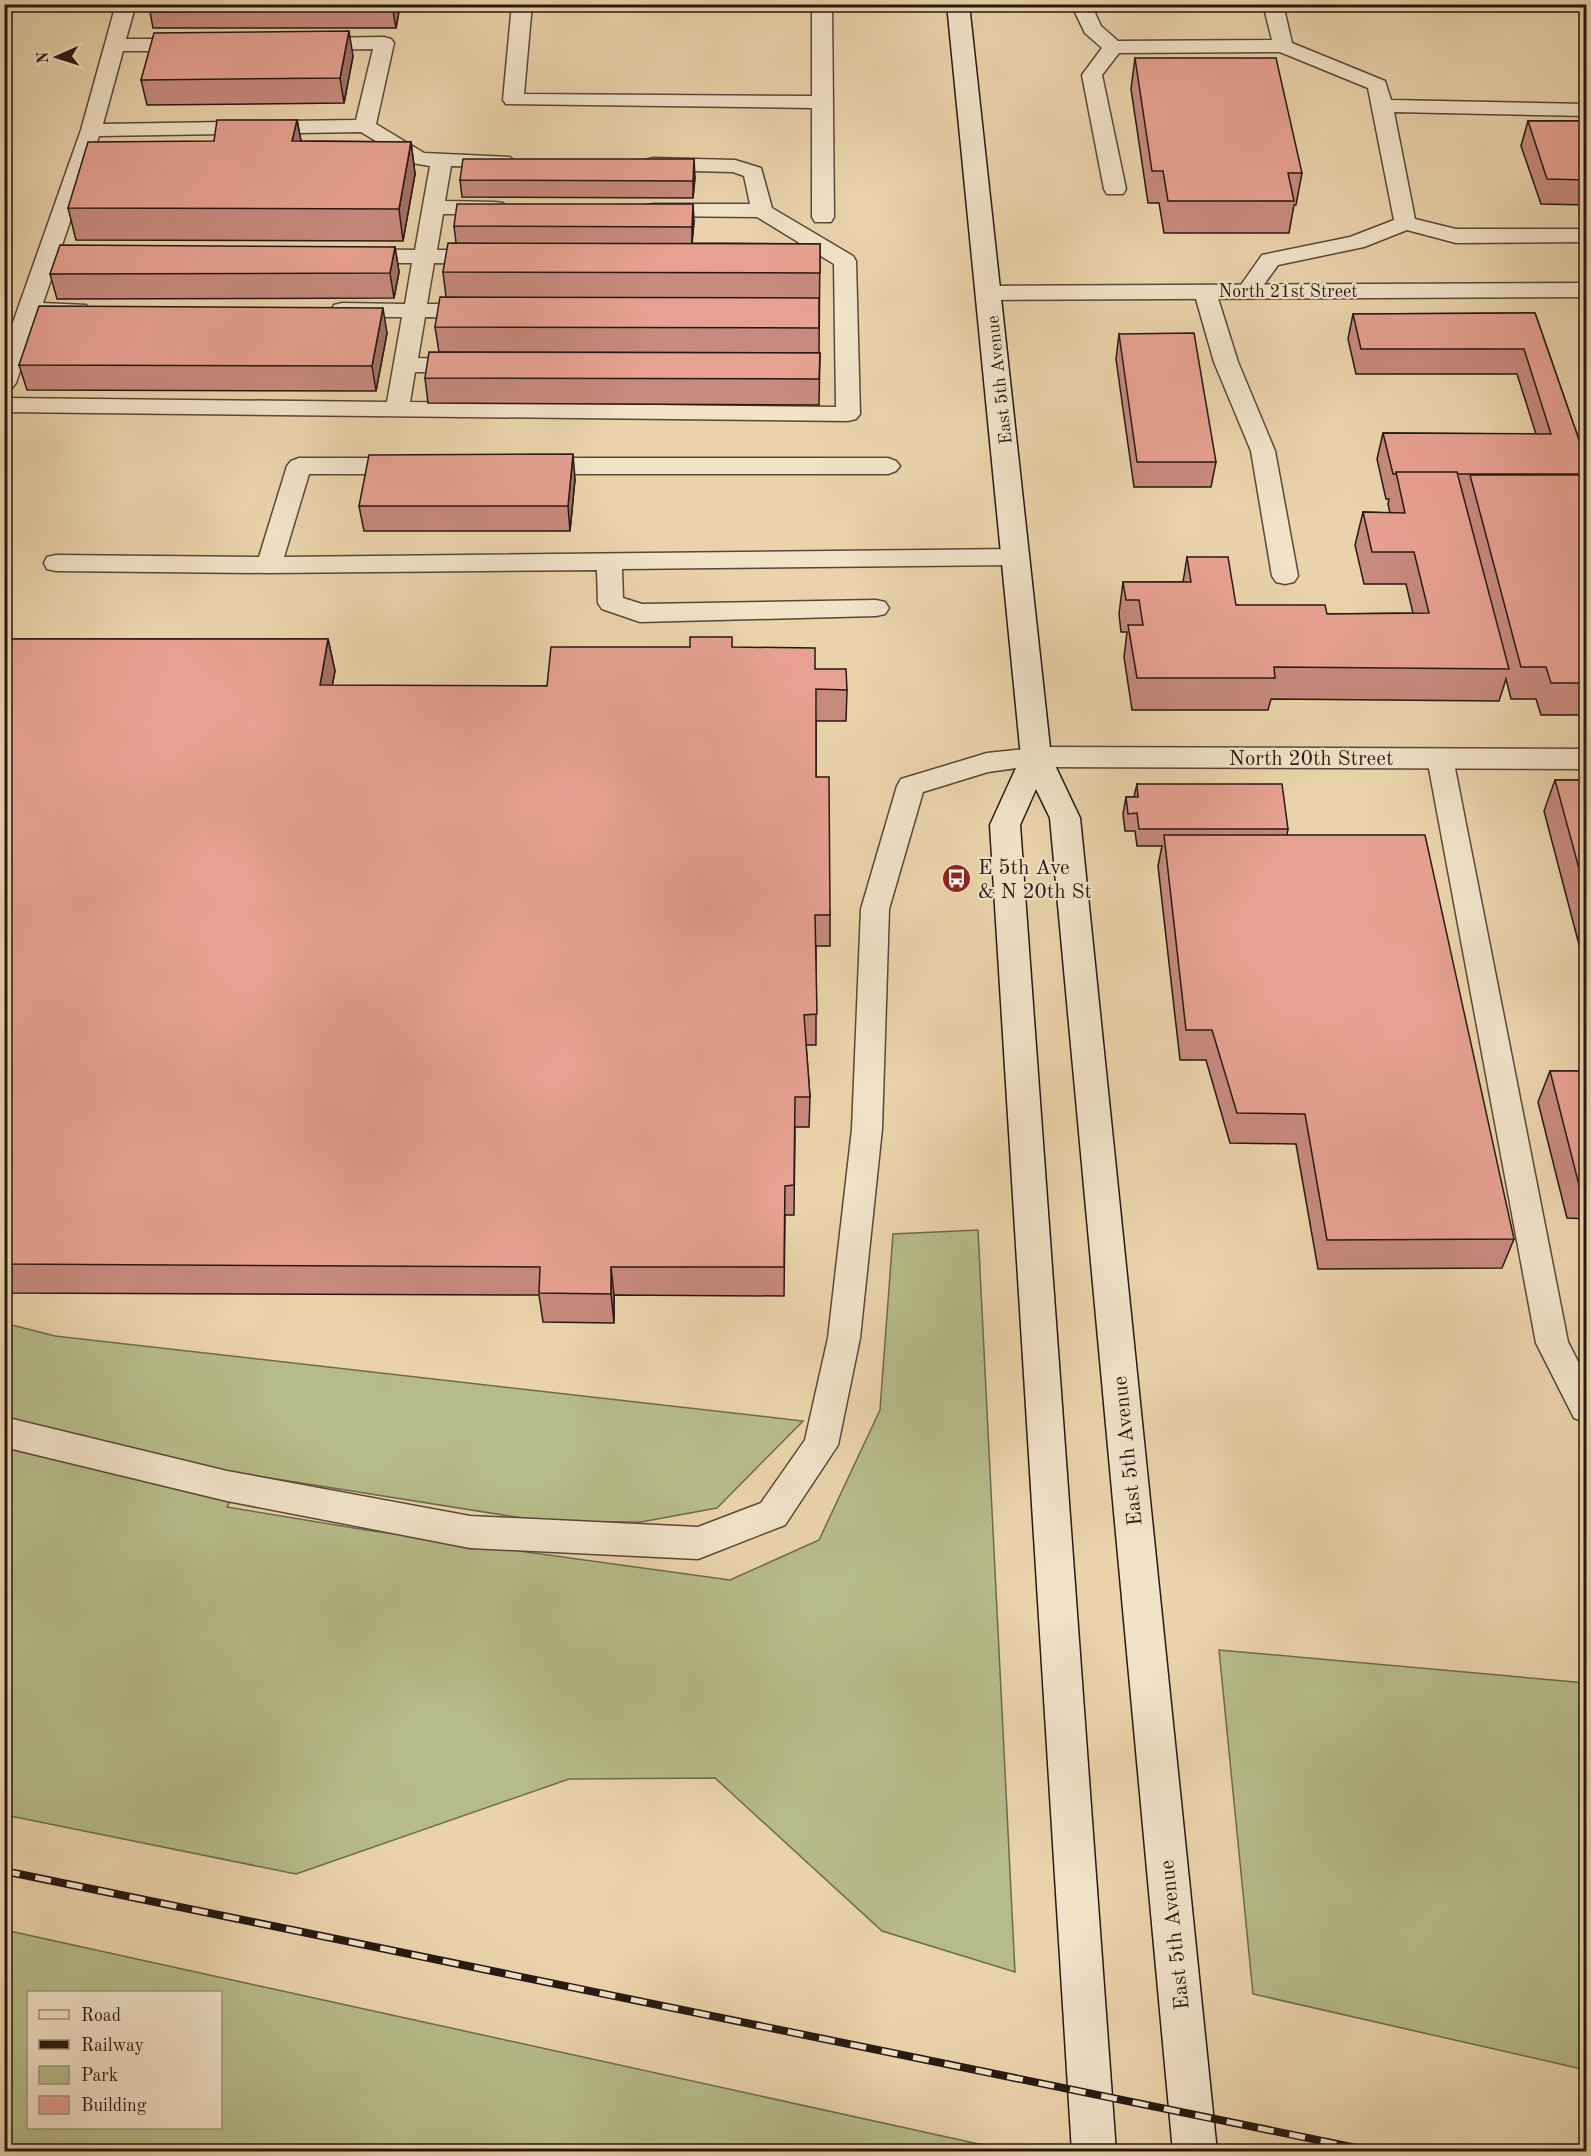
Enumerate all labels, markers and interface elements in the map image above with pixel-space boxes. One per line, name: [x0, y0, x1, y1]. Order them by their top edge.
north arrow: [27, 27, 87, 87]
text: N: [36, 50, 52, 64]
street label: North 21st Street: [1218, 283, 1358, 301]
street label: East 5th Avenue: [984, 315, 1016, 445]
street label: North 20th Street: [1229, 749, 1393, 770]
place label: E 5th Ave & N 20th St: [978, 858, 1092, 903]
bus stop icon: E 5th Ave & N 20th St: [941, 863, 973, 895]
street label: East 5th Avenue: [1110, 1375, 1147, 1527]
street label: East 5th Avenue: [1157, 1859, 1194, 2011]
legend: [27, 1991, 222, 2129]
text: Road: [81, 2007, 121, 2025]
text: Railway: [81, 2037, 144, 2055]
text: Park: [81, 2067, 118, 2085]
text: Building: [81, 2097, 147, 2115]

